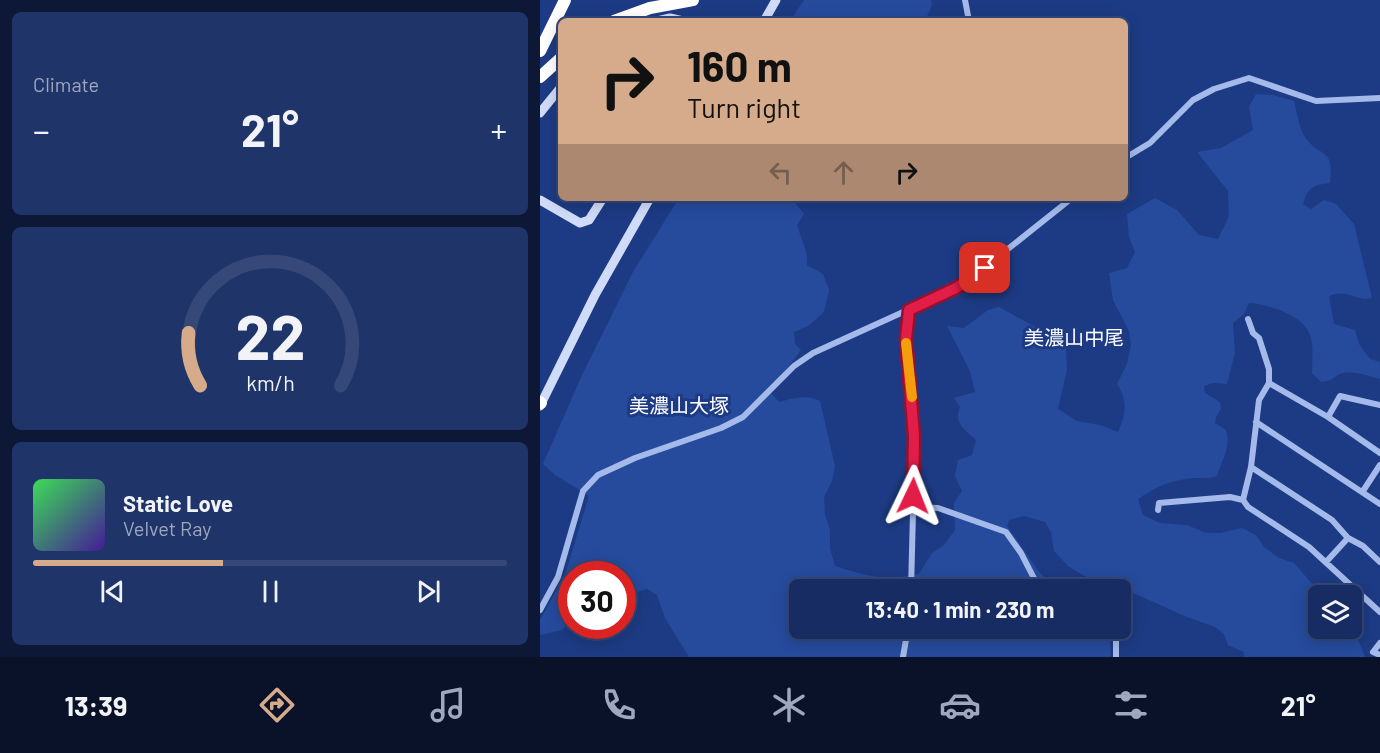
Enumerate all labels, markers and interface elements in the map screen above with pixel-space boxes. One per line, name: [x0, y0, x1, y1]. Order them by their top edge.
text: 160 m: [687, 40, 792, 90]
icon: right: [588, 42, 666, 120]
text: Climate: [33, 72, 99, 96]
text: Turn right: [687, 91, 801, 123]
text: 21°: [241, 102, 299, 156]
text: −: [33, 110, 50, 150]
text: +: [491, 110, 507, 150]
icon: left: [764, 156, 797, 189]
icon: ahead: [827, 156, 860, 189]
icon: right: [890, 156, 923, 189]
pin: [959, 242, 1010, 293]
icon: arrive: [968, 251, 1001, 284]
text: 22: [235, 298, 305, 372]
district label: 美濃山中尾: [1024, 325, 1124, 349]
text: km/h: [246, 370, 294, 395]
district label: 美濃山大塚: [629, 393, 729, 417]
position arrow: [881, 464, 945, 528]
text: Static Love: [123, 490, 233, 516]
text: Velvet Ray: [123, 516, 212, 540]
speed limit sign: 30: [558, 561, 636, 639]
icon: previous: [96, 575, 129, 608]
icon: pause: [254, 575, 287, 608]
icon: next: [412, 575, 445, 608]
map controls: [1308, 585, 1362, 639]
button: layers: [1308, 585, 1362, 639]
text: 13:40 · 1 min · 230 m: [866, 596, 1054, 622]
icon: directions: [256, 684, 298, 726]
icon: music: [427, 684, 469, 726]
icon: phone: [598, 684, 640, 726]
icon: climate: [768, 684, 810, 726]
icon: car: [939, 684, 981, 726]
icon: filters: [1110, 684, 1152, 726]
text: 13:39: [64, 689, 127, 721]
text: 21°: [1281, 689, 1316, 721]

